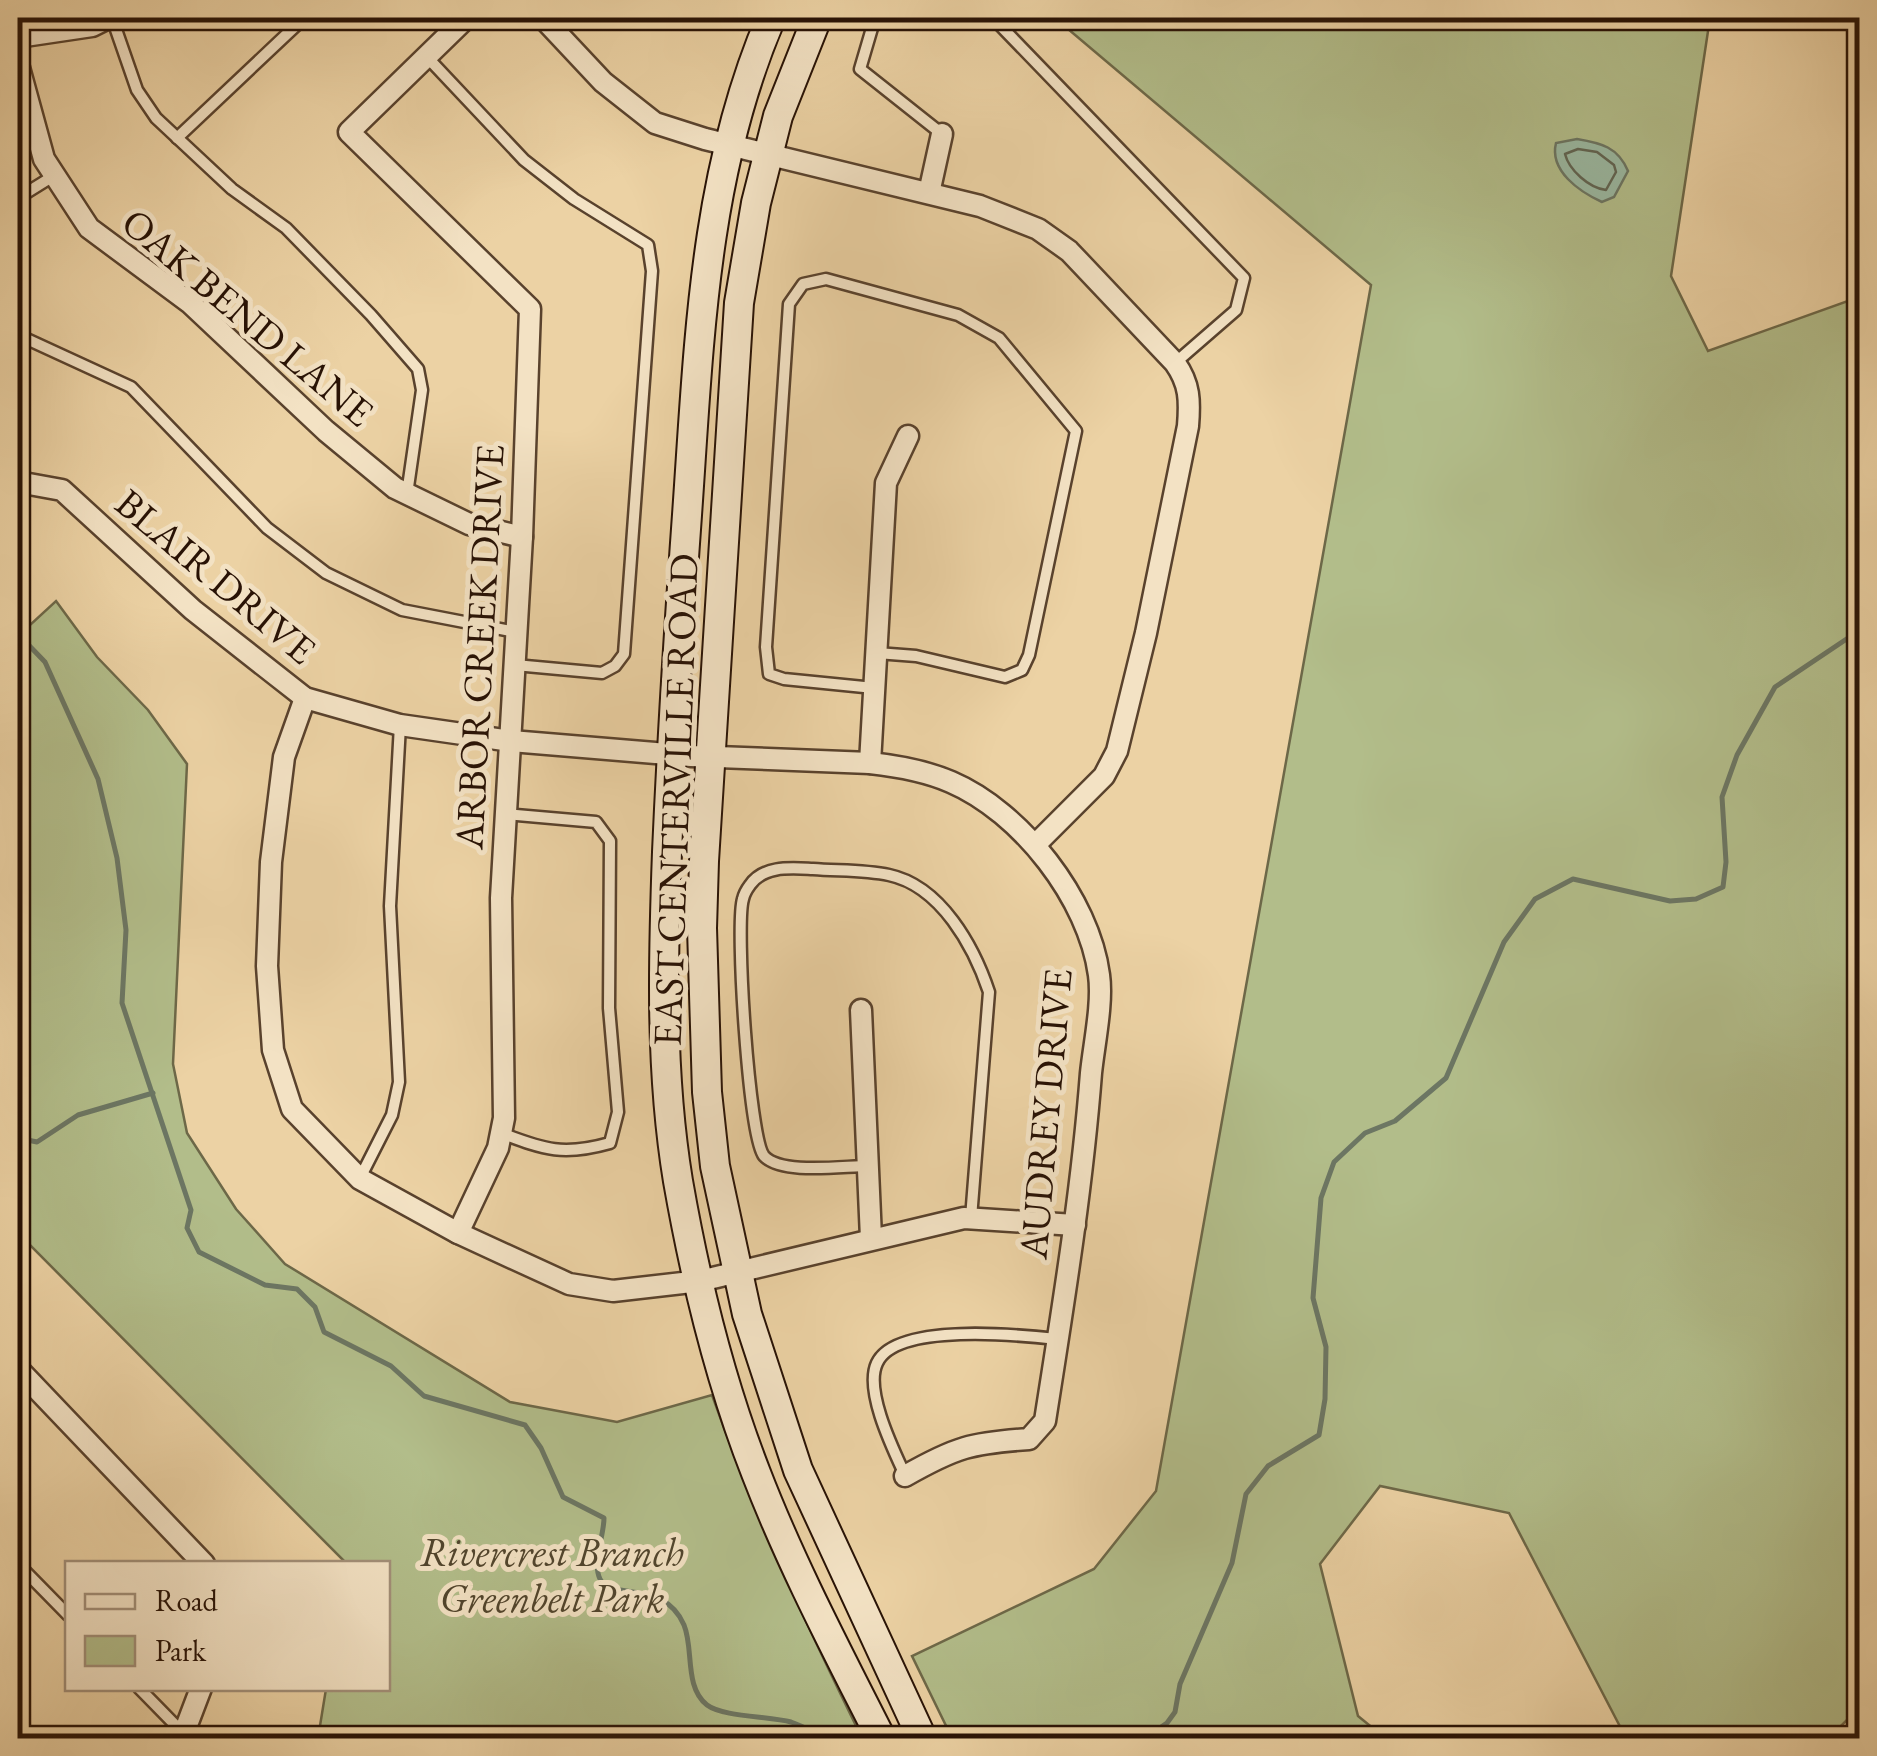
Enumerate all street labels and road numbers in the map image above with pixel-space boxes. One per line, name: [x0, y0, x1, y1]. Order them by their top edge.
street label: OAK BEND LANE: [111, 196, 385, 438]
street label: ARBOR CREEK DRIVE: [442, 443, 516, 852]
street label: BLAIR DRIVE: [105, 477, 327, 675]
street label: EAST CENTERVILLE ROAD: [640, 553, 710, 1047]
street label: AUDREY DRIVE: [1006, 967, 1084, 1262]

